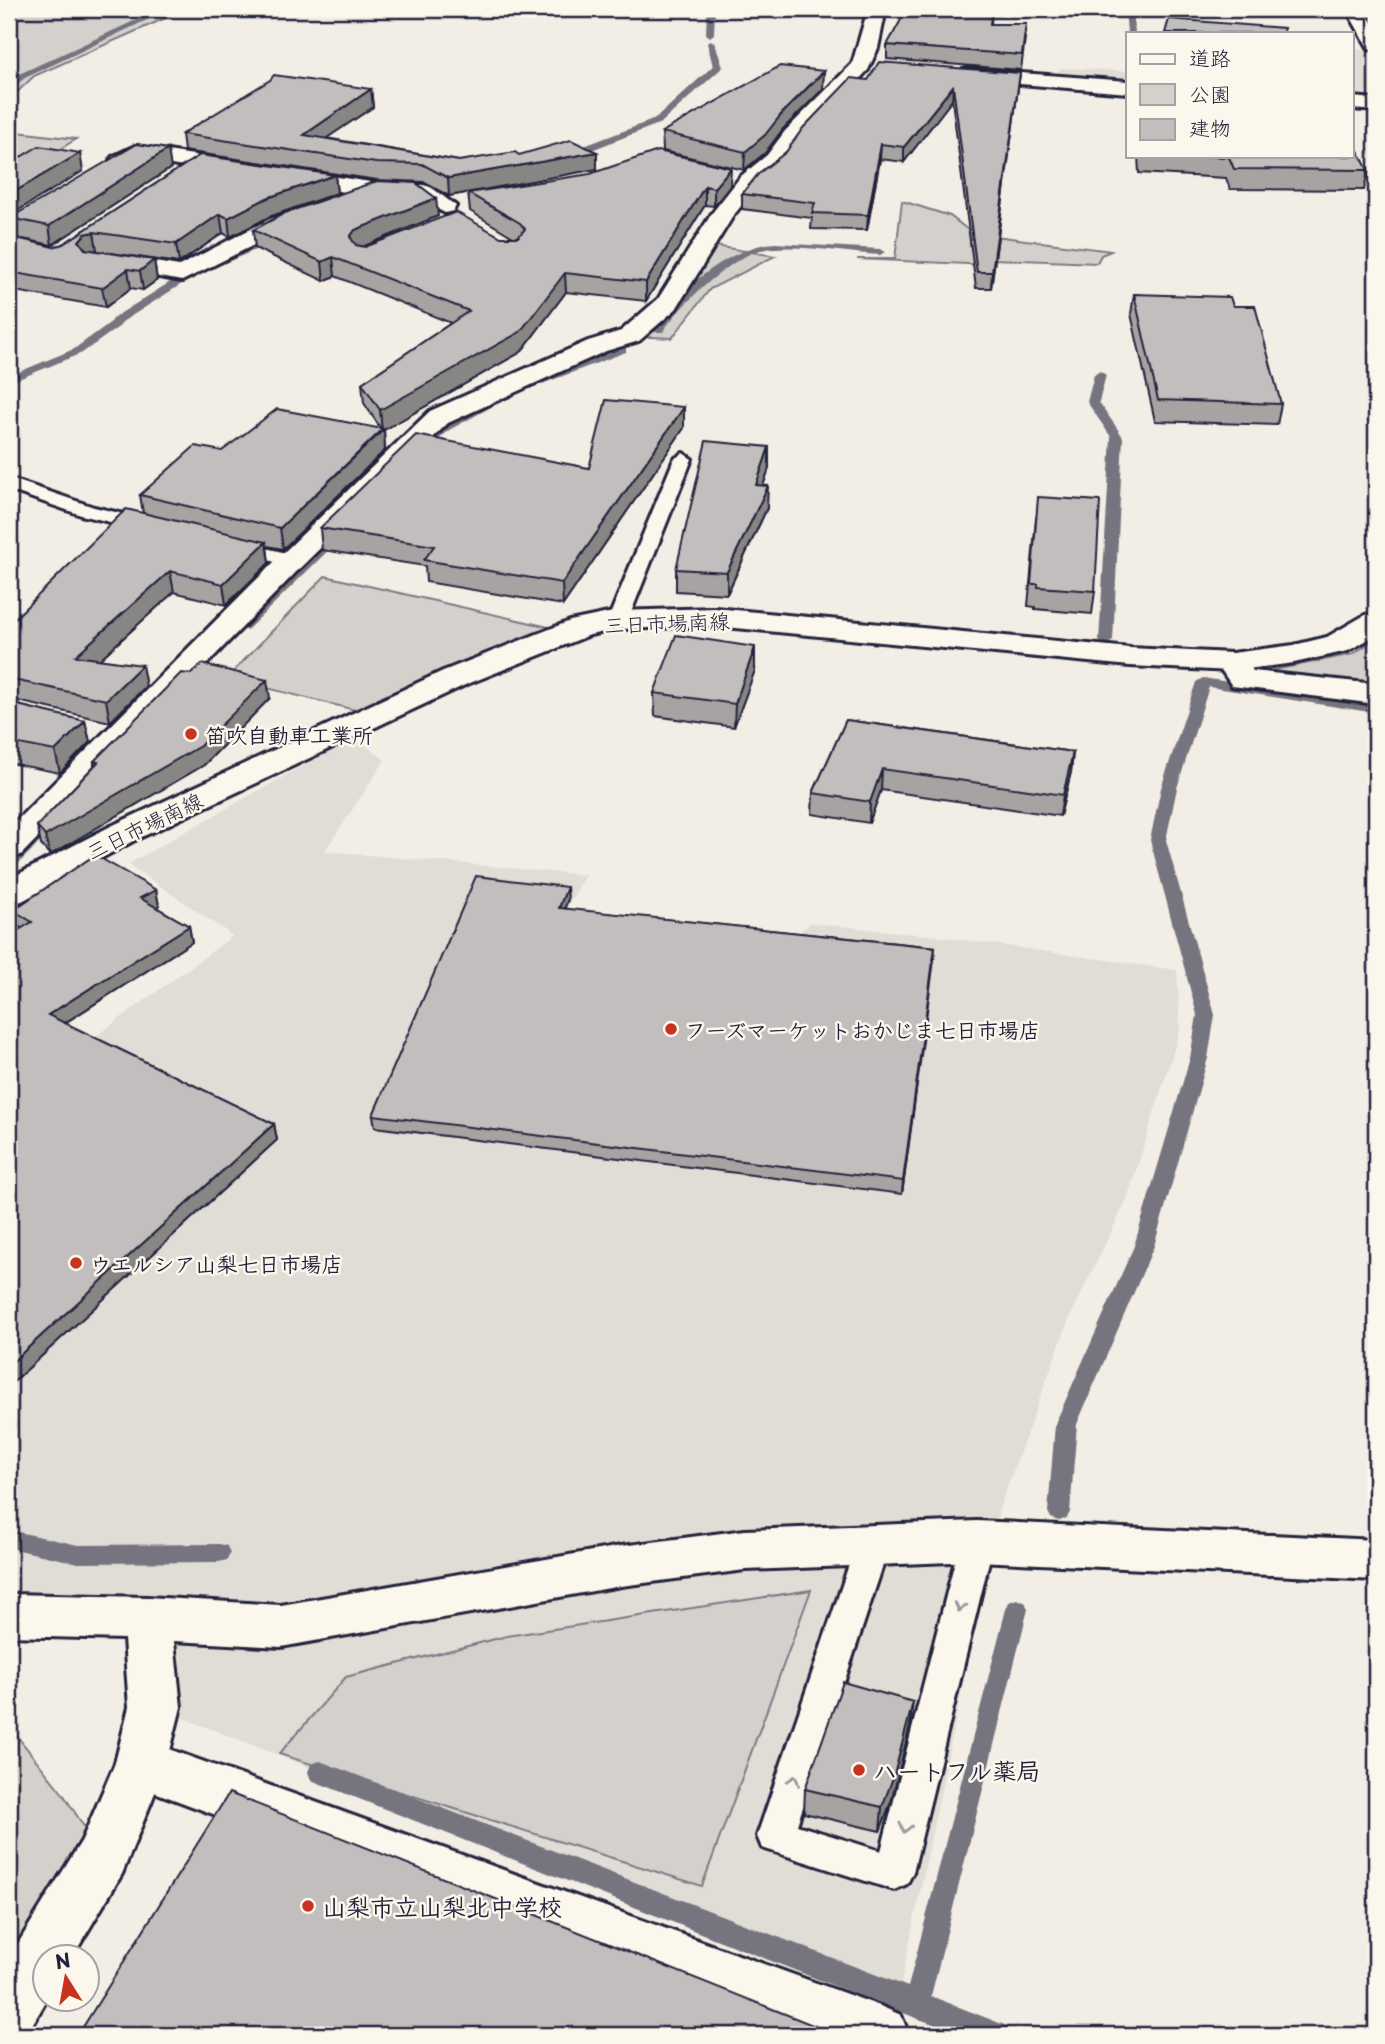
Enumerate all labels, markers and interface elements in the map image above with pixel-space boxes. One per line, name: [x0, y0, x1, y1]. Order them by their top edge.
legend: [1126, 32, 1354, 158]
text: 道路: [1189, 41, 1231, 73]
text: 公園: [1189, 77, 1231, 109]
text: 建物: [1189, 111, 1231, 143]
street label: 三日市場南線: [603, 604, 731, 640]
place label: 笛吹自動車工業所: [205, 718, 373, 750]
marker: 笛吹自動車工業所: [183, 726, 199, 742]
street label: 三日市場南線: [80, 783, 208, 867]
place label: フーズマーケットおかじま七日市場店: [685, 1013, 1040, 1045]
marker: フーズマーケットおかじま七日市場店: [663, 1021, 679, 1037]
place label: ウエルシア山梨七日市場店: [90, 1247, 342, 1279]
marker: ウエルシア山梨七日市場店: [68, 1255, 84, 1271]
one-way arrow: [954, 1601, 968, 1613]
place label: ハートフル薬局: [873, 1752, 1041, 1788]
marker: ハートフル薬局: [851, 1762, 867, 1778]
one-way arrow: [786, 1775, 800, 1787]
one-way arrow: [899, 1822, 913, 1834]
place label: 山梨市立山梨北中学校: [322, 1888, 562, 1924]
marker: 山梨市立山梨北中学校: [300, 1898, 316, 1914]
north arrow: [32, 1942, 102, 2012]
text: N: [53, 1945, 73, 1976]

